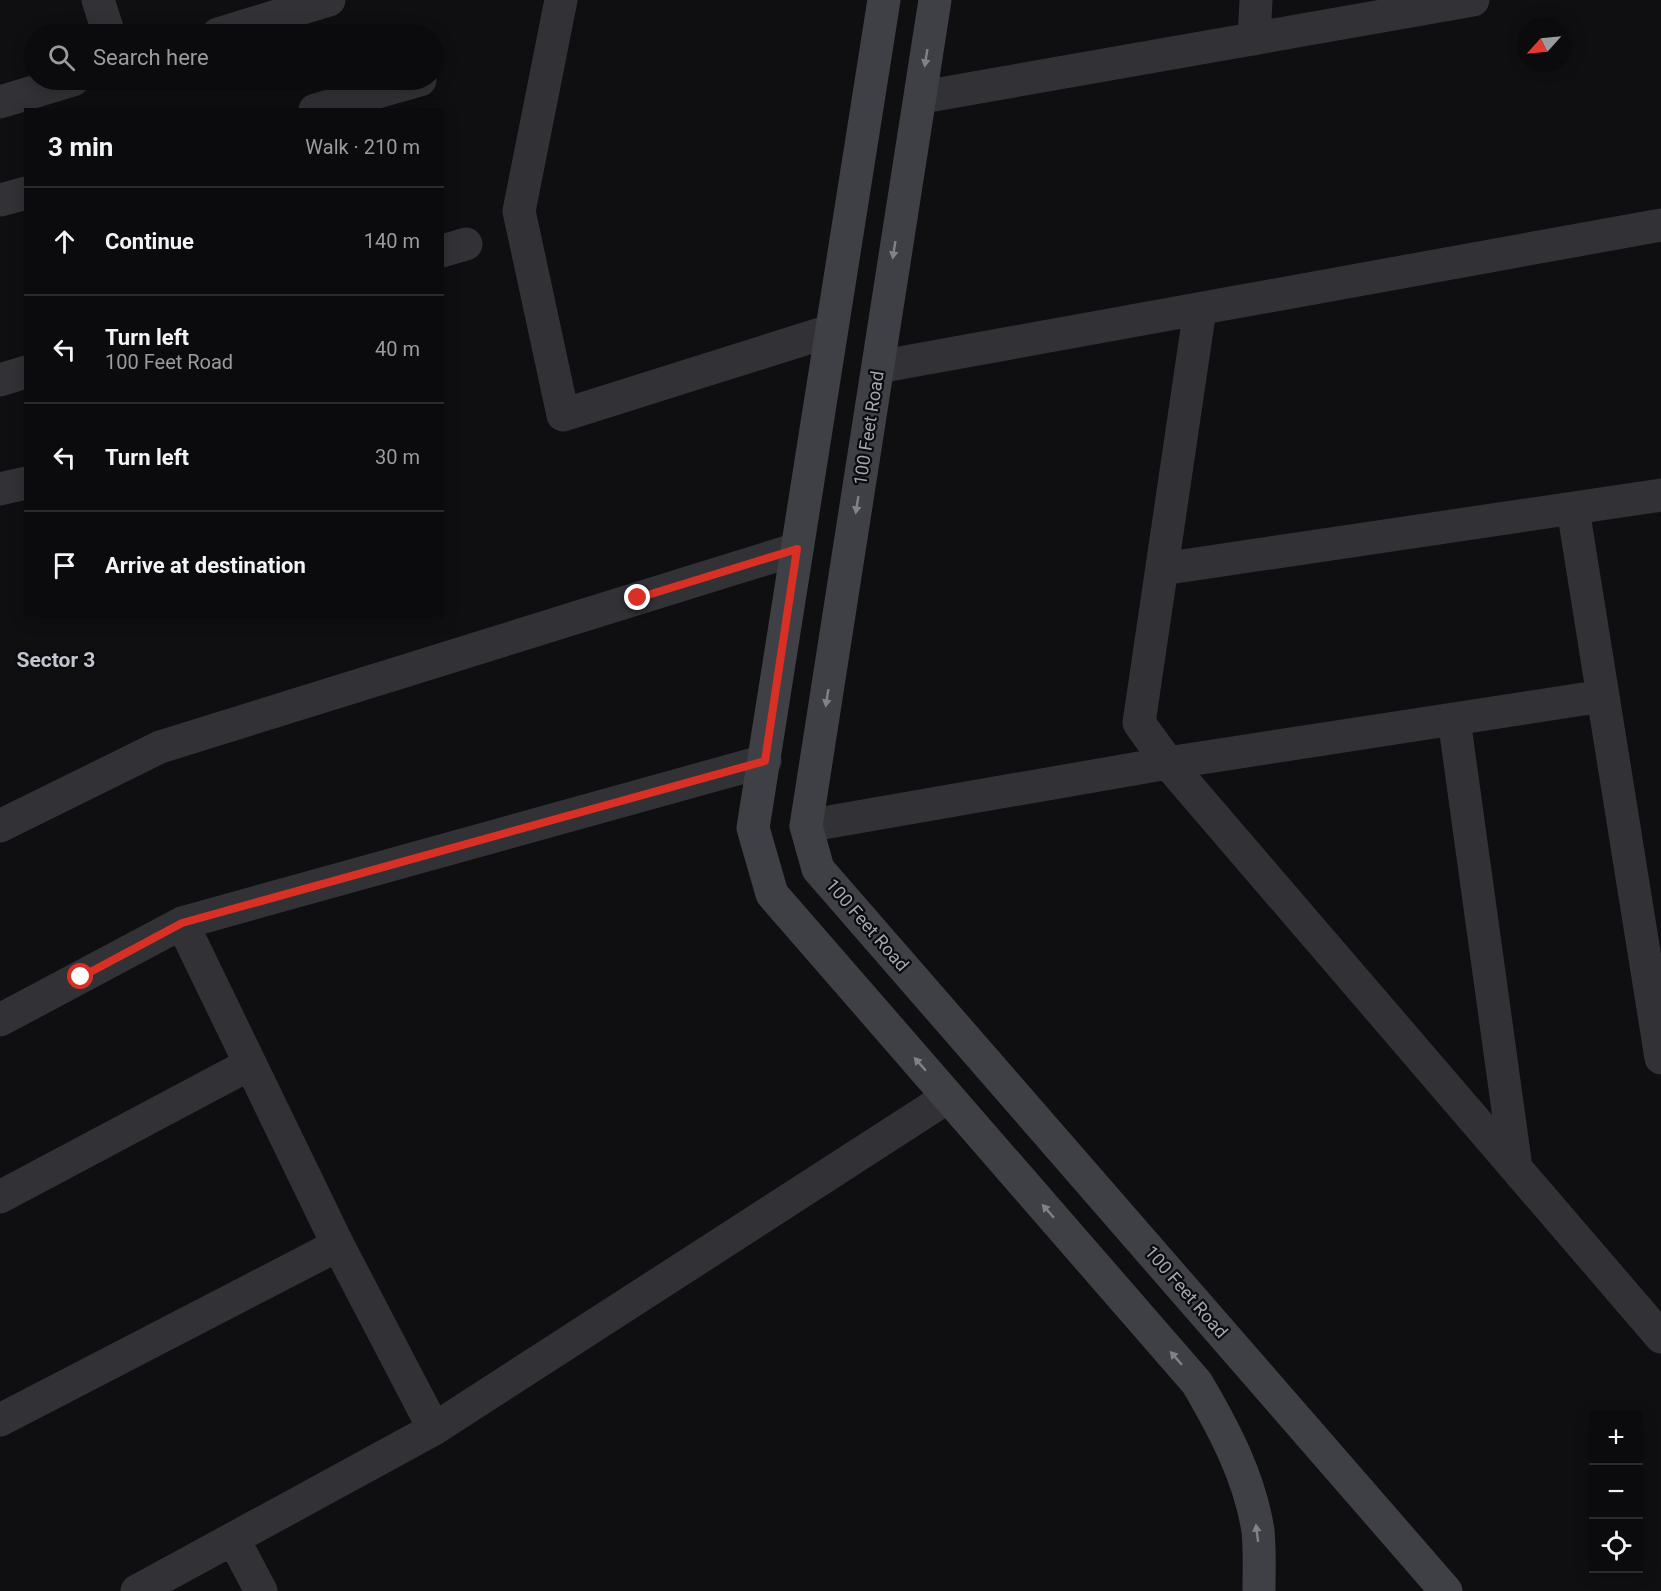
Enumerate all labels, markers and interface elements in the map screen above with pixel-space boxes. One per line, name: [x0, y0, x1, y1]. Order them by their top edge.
north arrow: [1517, 18, 1571, 72]
search box: [24, 24, 444, 90]
icon: search: [45, 41, 78, 74]
text: Search here: [93, 45, 209, 70]
one-way arrow: [921, 48, 930, 67]
text: 3 min: [48, 132, 113, 162]
text: Walk · 210 m: [305, 135, 420, 159]
icon: ahead: [48, 225, 81, 258]
text: Continue: [105, 229, 194, 254]
text: 140 m: [364, 229, 420, 253]
one-way arrow: [890, 241, 899, 260]
text: Turn left: [105, 325, 189, 350]
icon: left: [48, 333, 81, 366]
text: 40 m: [375, 337, 420, 361]
text: 100 Feet Road: [105, 350, 233, 374]
street label: 100 Feet Road: [849, 369, 888, 487]
icon: left: [48, 441, 81, 474]
text: Turn left: [105, 445, 189, 470]
text: 30 m: [375, 445, 420, 469]
one-way arrow: [852, 496, 861, 515]
icon: arrive: [48, 549, 81, 582]
text: Arrive at destination: [105, 553, 306, 578]
route end: [624, 584, 650, 610]
district label: Sector 3: [17, 648, 95, 672]
one-way arrow: [822, 689, 831, 708]
street label: 100 Feet Road: [822, 874, 913, 975]
route start: [67, 963, 93, 989]
one-way arrow: [914, 1057, 927, 1072]
one-way arrow: [1042, 1204, 1055, 1219]
street label: 100 Feet Road: [1141, 1241, 1232, 1342]
one-way arrow: [1169, 1351, 1183, 1366]
map controls: [1589, 1411, 1643, 1573]
button: +: [1589, 1411, 1643, 1465]
button: −: [1589, 1465, 1643, 1519]
button: locate: [1589, 1519, 1643, 1573]
one-way arrow: [1252, 1523, 1261, 1542]

